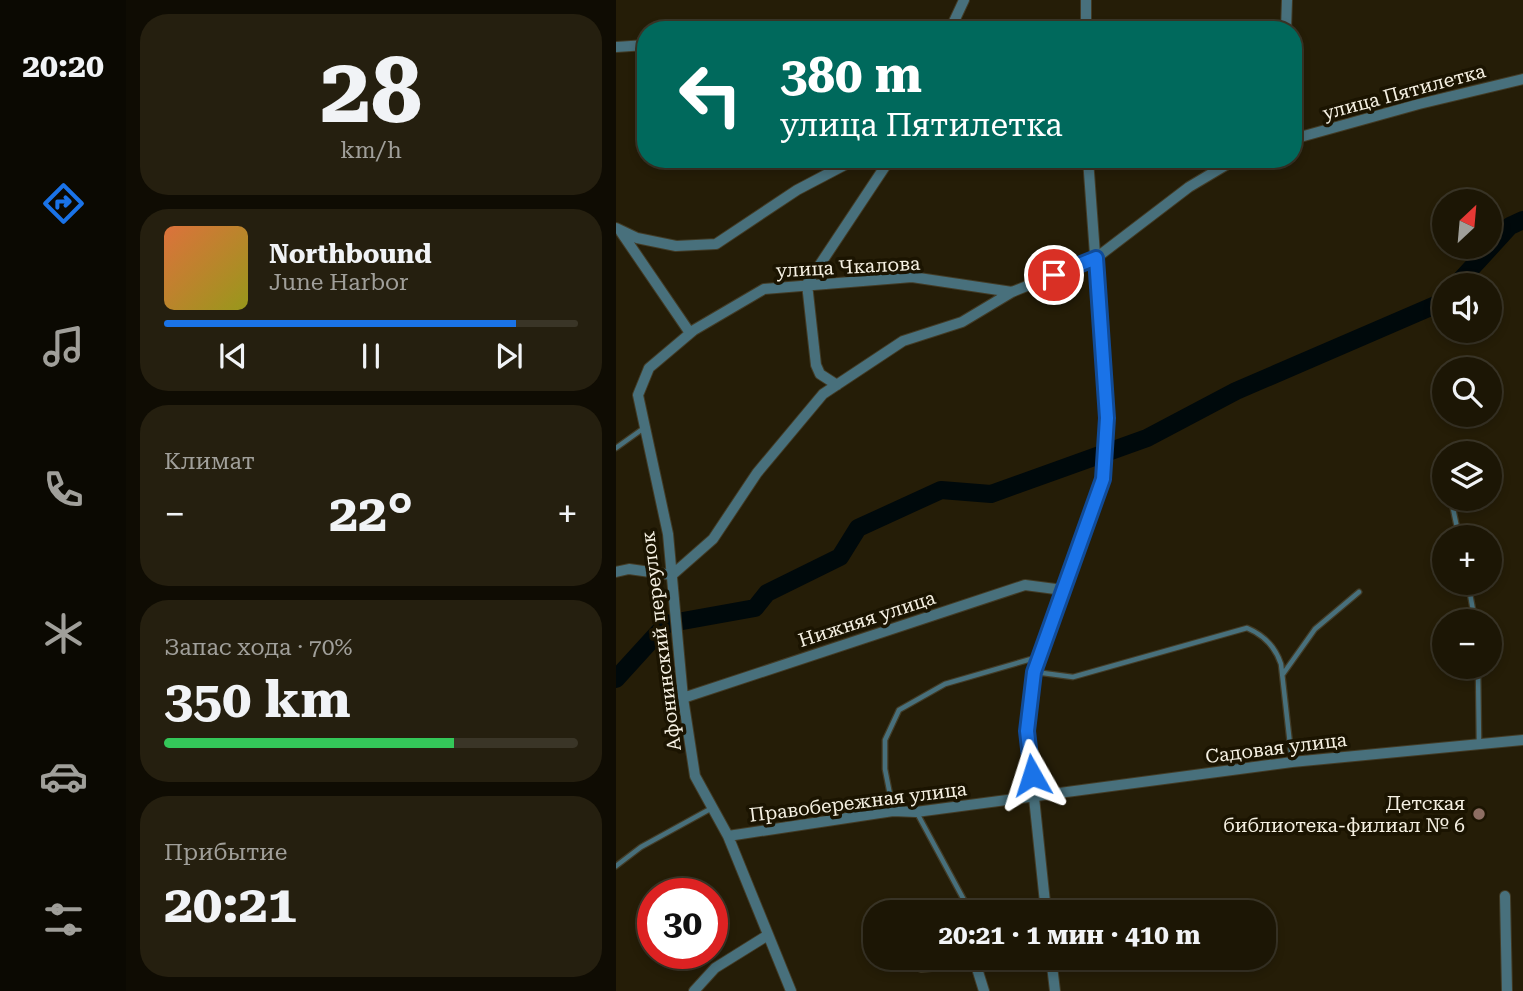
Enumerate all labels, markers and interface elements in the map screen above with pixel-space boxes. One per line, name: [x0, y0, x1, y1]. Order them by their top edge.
text: 28: [320, 38, 422, 144]
text: 20:20: [22, 47, 104, 85]
text: 380 m: [780, 47, 922, 104]
icon: left: [665, 49, 756, 140]
street label: улица Пятилетка: [1320, 59, 1489, 125]
text: улица Пятилетка: [780, 106, 1063, 144]
text: km/h: [340, 137, 402, 164]
icon: directions: [39, 179, 88, 228]
north arrow: [1432, 189, 1502, 259]
map controls: [1432, 189, 1502, 679]
text: Northbound: [269, 239, 432, 269]
pin: [1024, 245, 1084, 305]
street label: улица Чкалова: [775, 252, 921, 282]
icon: arrive: [1035, 256, 1073, 294]
text: June Harbor: [269, 269, 409, 296]
button: sound: [1432, 273, 1502, 343]
icon: music: [39, 322, 88, 371]
icon: previous: [214, 337, 252, 375]
icon: pause: [352, 337, 390, 375]
icon: next: [490, 337, 528, 375]
button: search: [1432, 357, 1502, 427]
button: layers: [1432, 441, 1502, 511]
text: Климат: [164, 448, 255, 475]
icon: phone: [39, 465, 88, 514]
text: 22°: [329, 483, 413, 544]
text: −: [164, 492, 185, 536]
text: +: [557, 492, 578, 536]
button: +: [1432, 525, 1502, 595]
street label: Афонинский переулок: [636, 530, 686, 752]
street label: Нижняя улица: [796, 586, 939, 652]
icon: climate: [39, 609, 88, 658]
button: −: [1432, 609, 1502, 679]
text: Запас хода · 70%: [164, 634, 353, 661]
text: 350 km: [164, 669, 351, 730]
street label: Садовая улица: [1204, 728, 1349, 768]
position arrow: [995, 738, 1069, 812]
icon: car: [39, 752, 88, 801]
street label: Правобережная улица: [748, 777, 969, 827]
place label: Детская библиотека-филиал № 6: [1223, 792, 1465, 837]
marker: Детская библиотека-филиал № 6: [1471, 806, 1487, 822]
text: Прибытие: [164, 839, 287, 866]
text: 20:21: [164, 874, 297, 935]
speed limit sign: 30: [637, 878, 728, 969]
icon: filters: [39, 895, 88, 944]
text: 20:21 · 1 мин · 410 m: [939, 920, 1200, 950]

